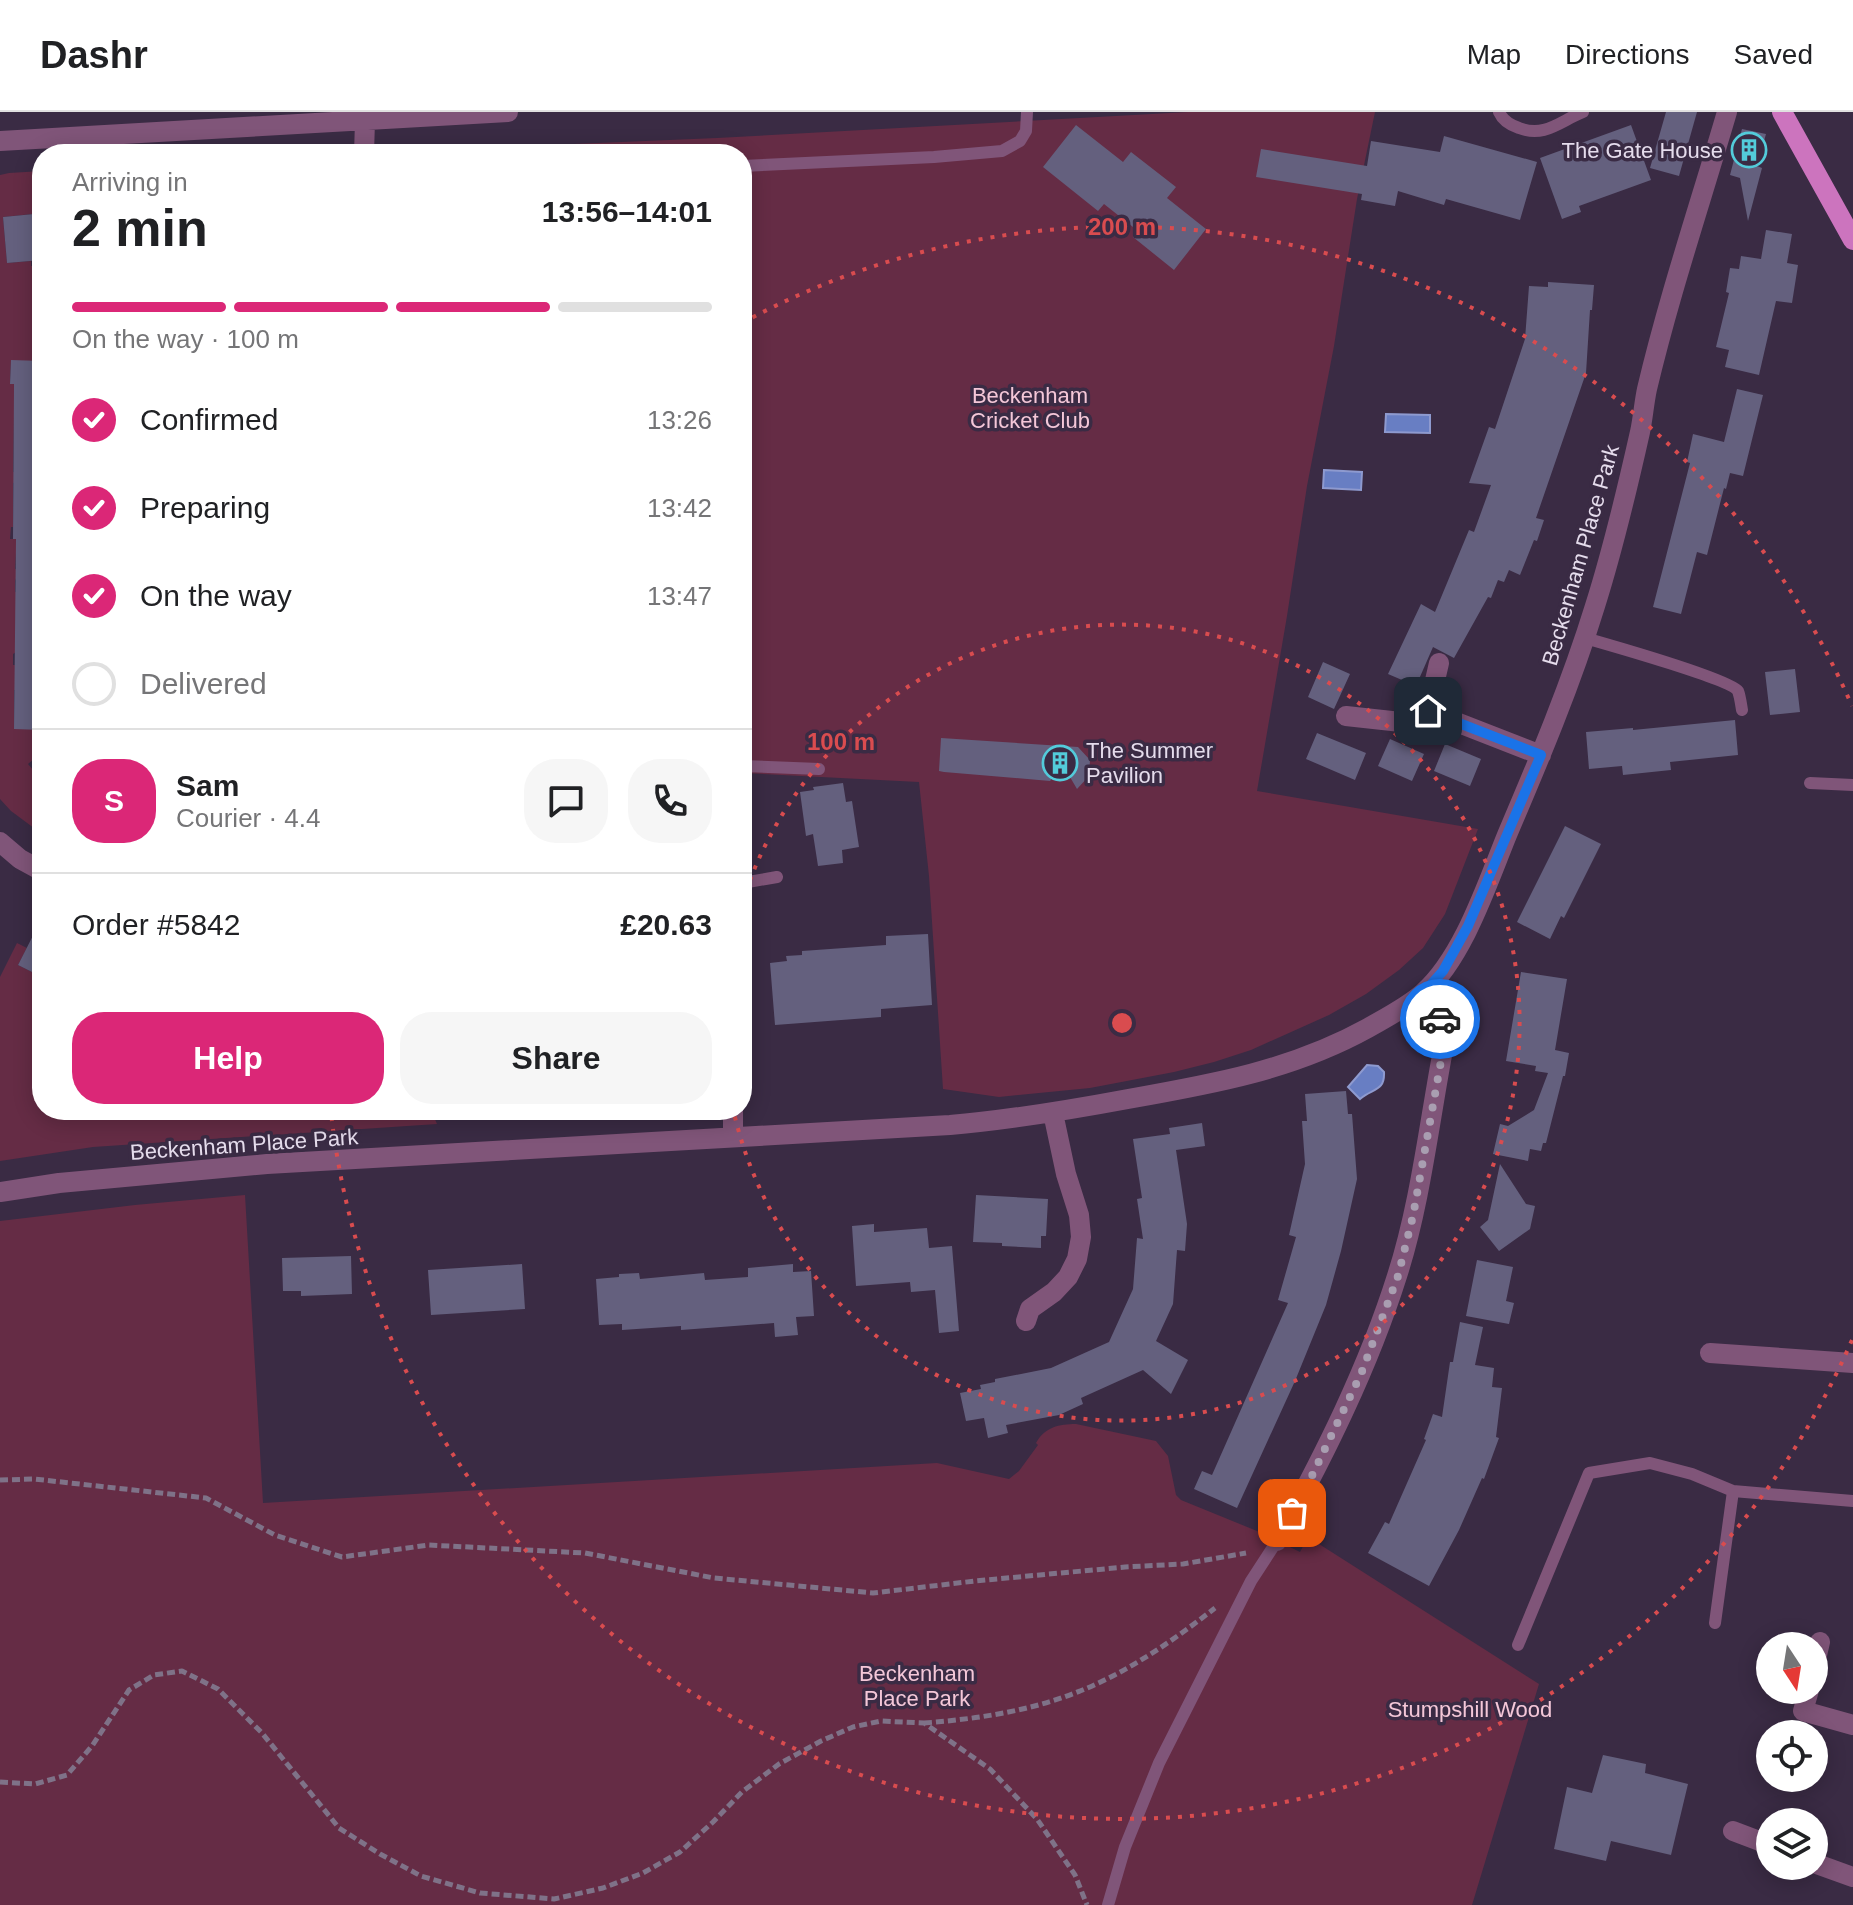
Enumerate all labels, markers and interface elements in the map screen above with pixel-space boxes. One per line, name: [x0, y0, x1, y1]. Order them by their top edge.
text: Dashr: [40, 34, 148, 76]
text: Map: [1467, 39, 1521, 70]
text: Directions: [1565, 39, 1690, 70]
text: Saved: [1734, 39, 1813, 70]
building icon: The Gate House: [1730, 131, 1768, 169]
place label: The Gate House: [1562, 138, 1723, 163]
text: Arriving in: [72, 167, 188, 197]
text: 13:56–14:01: [542, 195, 712, 228]
text: 2 min: [72, 199, 208, 257]
text: 200 m: [1088, 213, 1156, 240]
text: On the way · 100 m: [72, 324, 299, 354]
park label: Beckenham Cricket Club: [970, 383, 1090, 433]
icon: check: [72, 398, 116, 442]
text: Confirmed: [140, 403, 278, 436]
text: 13:26: [647, 405, 712, 435]
street label: Beckenham Place Park: [1537, 441, 1624, 668]
icon: check: [72, 486, 116, 530]
text: Preparing: [140, 491, 270, 524]
text: 13:42: [647, 493, 712, 523]
icon: check: [72, 574, 116, 618]
text: On the way: [140, 579, 292, 612]
text: 13:47: [647, 581, 712, 611]
text: Delivered: [140, 667, 267, 700]
pin: [1394, 677, 1462, 745]
icon: home: [1406, 689, 1450, 733]
text: 100 m: [807, 728, 875, 755]
place label: The Summer Pavilion: [1086, 738, 1213, 788]
building icon: The Summer Pavilion: [1041, 744, 1079, 782]
button: chat: [524, 759, 608, 843]
button: phone: [628, 759, 712, 843]
text: Sam: [176, 769, 239, 802]
text: S: [104, 784, 124, 817]
text: Courier · 4.4: [176, 803, 321, 833]
text: Order #5842: [72, 908, 240, 941]
text: £20.63: [620, 908, 712, 941]
courier: [1400, 979, 1480, 1059]
icon: car: [1418, 997, 1462, 1041]
centre of rings: [1108, 1009, 1136, 1037]
button: Help: [72, 1012, 384, 1104]
button: Share: [400, 1012, 712, 1104]
street label: Beckenham Place Park: [129, 1124, 360, 1165]
pin: [1258, 1479, 1326, 1547]
icon: bag: [1270, 1491, 1314, 1535]
north arrow: [1756, 1632, 1828, 1704]
map controls: [1756, 1632, 1828, 1880]
park label: Beckenham Place Park: [859, 1661, 975, 1711]
park label: Stumpshill Wood: [1388, 1697, 1552, 1722]
button: locate: [1756, 1720, 1828, 1792]
button: layers: [1756, 1808, 1828, 1880]

